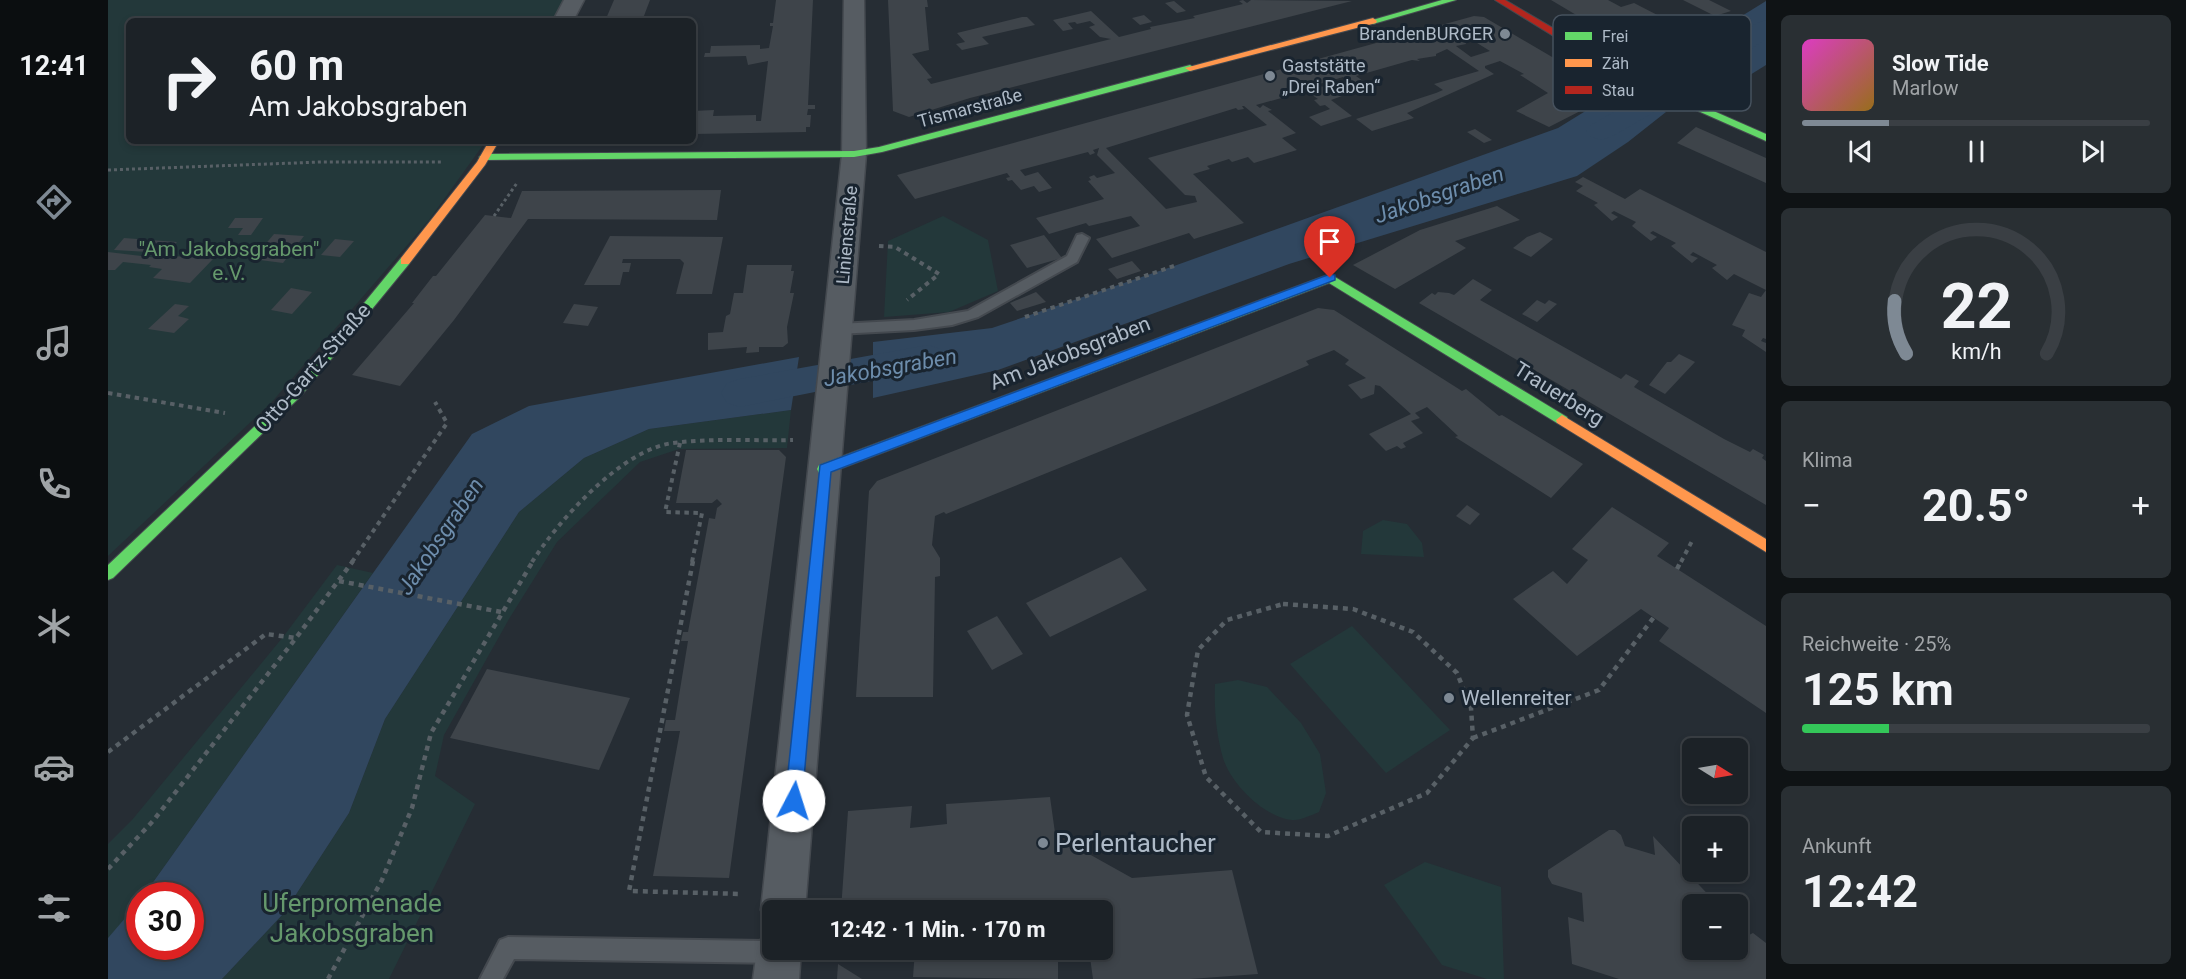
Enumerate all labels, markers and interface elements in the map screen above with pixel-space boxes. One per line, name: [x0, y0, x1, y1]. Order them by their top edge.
legend: [1553, 15, 1751, 111]
place label: BrandenBURGER: [1359, 23, 1493, 44]
marker: BrandenBURGER: [1498, 27, 1512, 41]
text: Frei: [1602, 27, 1628, 46]
text: 60 m: [249, 41, 344, 90]
icon: right: [150, 42, 228, 120]
text: 12:41: [19, 50, 89, 82]
text: Slow Tide: [1892, 51, 1989, 76]
text: Zäh: [1602, 54, 1629, 73]
place label: Gaststätte „Drei Raben“: [1282, 55, 1381, 97]
marker: Gaststätte „Drei Raben“: [1263, 69, 1277, 83]
text: Marlow: [1892, 76, 1958, 100]
text: Stau: [1602, 81, 1634, 100]
street label: Tismarstraße: [915, 84, 1024, 132]
text: Am Jakobsgraben: [249, 91, 468, 123]
icon: previous: [1844, 135, 1877, 168]
icon: pause: [1960, 135, 1993, 168]
icon: next: [2076, 135, 2109, 168]
water label: Jakobsgraben: [1371, 161, 1507, 228]
icon: directions: [33, 181, 75, 223]
street label: Linienstraße: [832, 185, 861, 285]
pin: [1304, 216, 1355, 278]
icon: arrive: [1313, 225, 1346, 258]
park label: "Am Jakobsgraben" e.V.: [138, 237, 320, 285]
text: 22: [1940, 270, 2012, 343]
street label: Otto-Gartz-Straße: [250, 299, 376, 437]
street label: Am Jakobsgraben: [986, 311, 1154, 395]
icon: music: [33, 322, 75, 364]
text: km/h: [1951, 339, 2001, 364]
water label: Jakobsgraben: [822, 343, 959, 392]
street label: Trauerberg: [1510, 357, 1608, 431]
text: Klima: [1802, 448, 1853, 472]
icon: phone: [33, 463, 75, 505]
water label: Jakobsgraben: [392, 473, 488, 599]
text: 20.5°: [1922, 479, 2030, 532]
text: −: [1802, 486, 1821, 525]
text: +: [2131, 486, 2150, 525]
icon: climate: [33, 605, 75, 647]
text: Reichweite · 25%: [1802, 632, 1951, 656]
text: 125 km: [1802, 663, 1954, 716]
place label: Wellenreiter: [1461, 686, 1572, 710]
marker: Wellenreiter: [1442, 691, 1456, 705]
north arrow: [1682, 738, 1748, 804]
map controls: [1682, 738, 1748, 960]
icon: car: [33, 746, 75, 788]
position arrow: [762, 769, 826, 833]
button: +: [1682, 816, 1748, 882]
place label: Perlentaucher: [1055, 828, 1216, 858]
text: Ankunft: [1802, 834, 1872, 858]
marker: Perlentaucher: [1036, 836, 1050, 850]
text: 12:42: [1802, 865, 1918, 918]
speed limit sign: 30: [126, 882, 204, 960]
icon: filters: [33, 887, 75, 929]
park label: Uferpromenade Jakobsgraben: [262, 888, 442, 948]
button: −: [1682, 894, 1748, 960]
text: 12:42 · 1 Min. · 170 m: [829, 917, 1046, 942]

